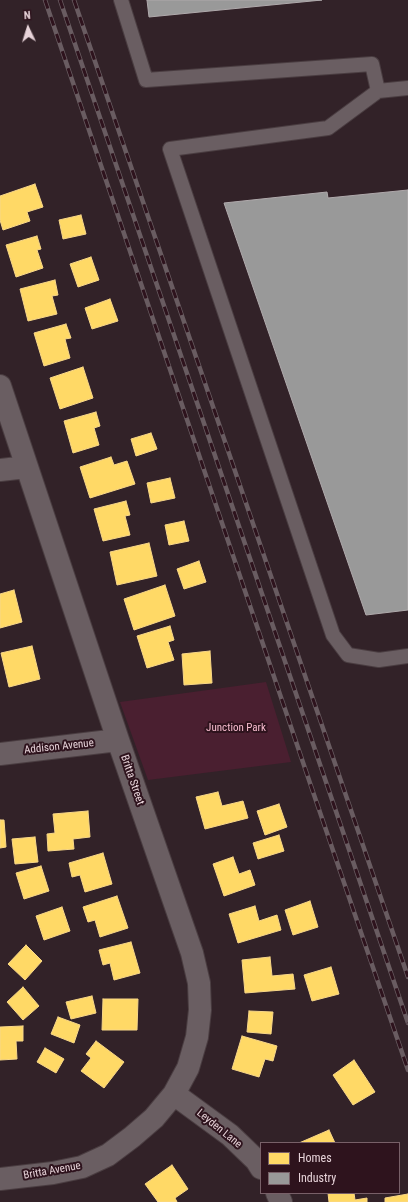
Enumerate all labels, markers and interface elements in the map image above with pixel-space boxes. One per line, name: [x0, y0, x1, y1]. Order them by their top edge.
north arrow: [8, 8, 48, 48]
text: N: [23, 9, 31, 22]
park label: Junction Park: [206, 721, 266, 735]
street label: Addison Avenue: [24, 737, 94, 757]
street label: Britta Street: [117, 753, 147, 807]
street label: Leyden Lane: [194, 1107, 244, 1151]
legend: [260, 1142, 400, 1194]
text: Homes: [298, 1151, 332, 1165]
street label: Britta Avenue: [22, 1159, 82, 1183]
text: Industry: [298, 1171, 336, 1185]

